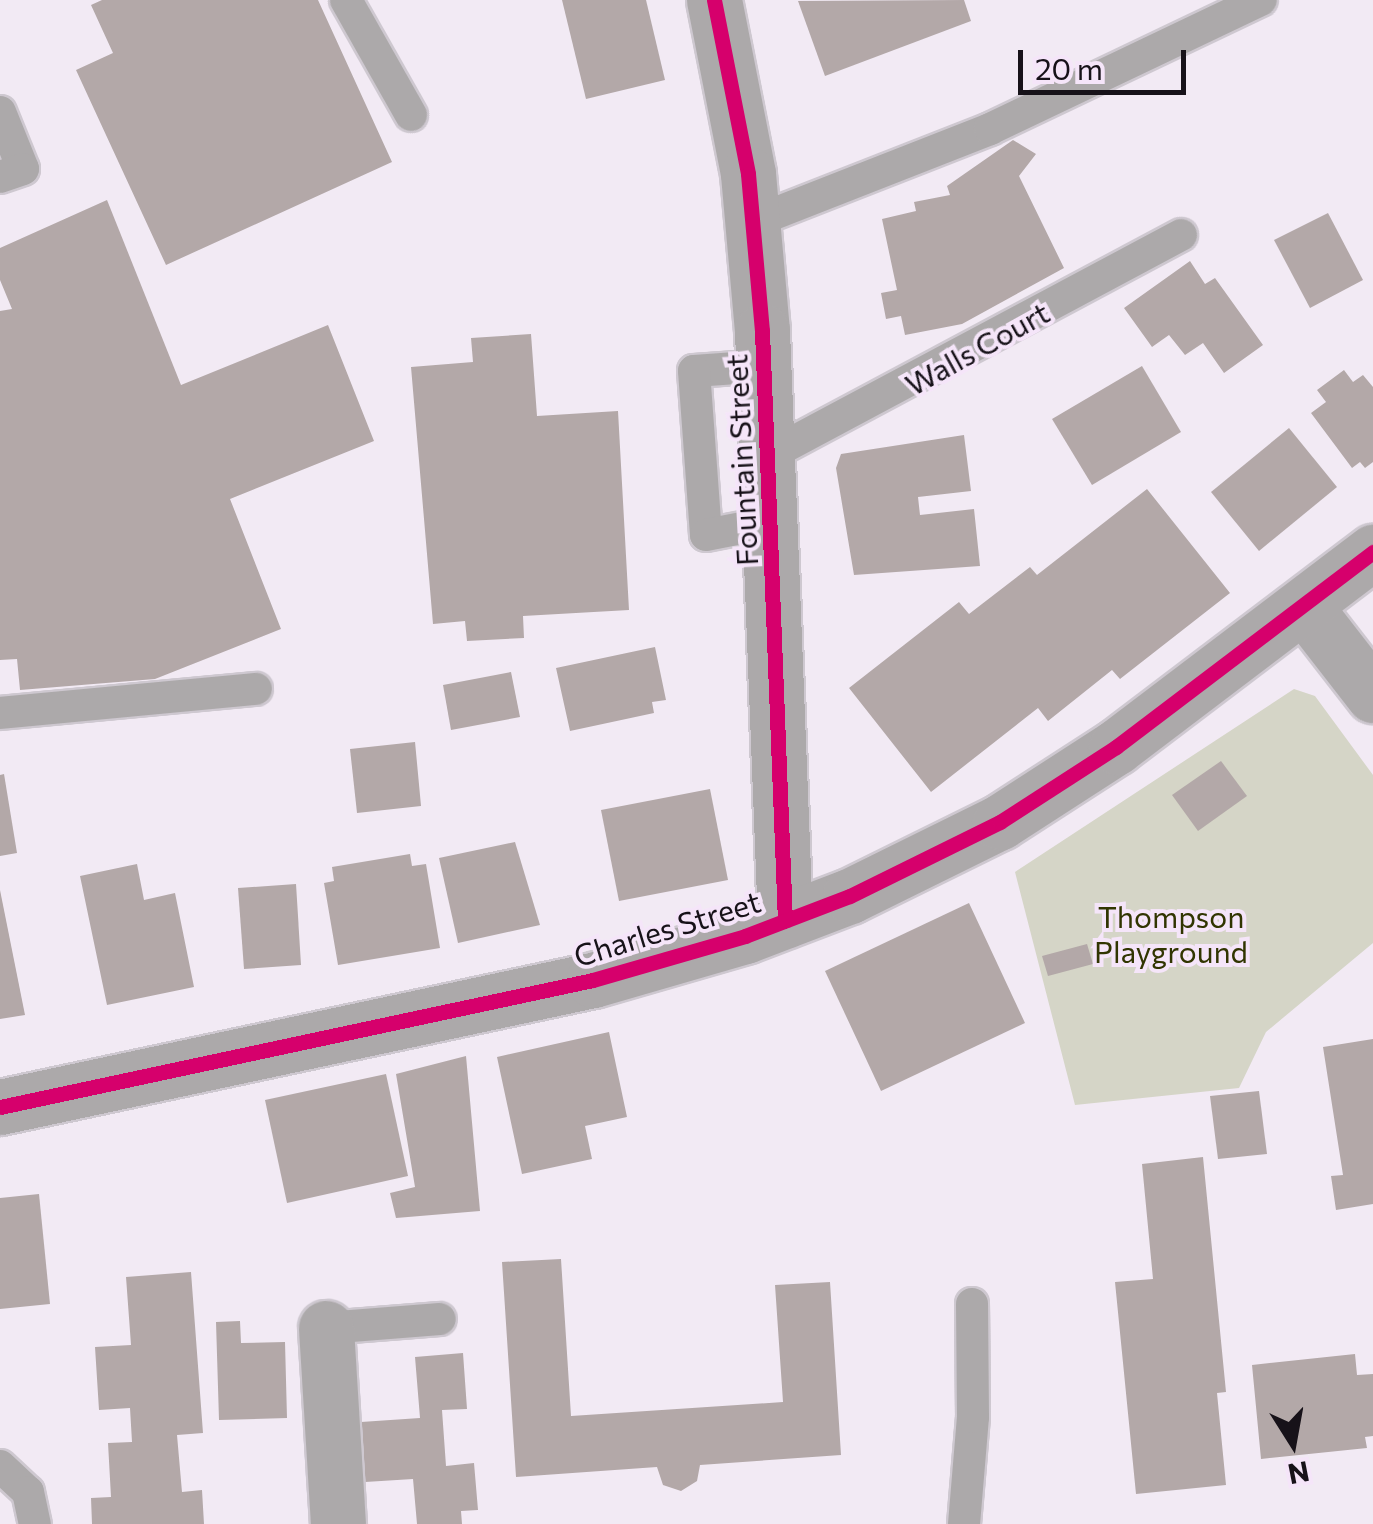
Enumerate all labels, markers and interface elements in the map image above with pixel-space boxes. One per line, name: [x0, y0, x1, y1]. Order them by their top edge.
scale bar: [1023, 30, 1190, 92]
text: 20 m: [1035, 49, 1103, 86]
street label: Walls Court: [899, 294, 1055, 402]
street label: Fountain Street: [717, 353, 765, 567]
street label: Charles Street: [569, 883, 765, 973]
park label: Thompson Playground: [1094, 898, 1248, 968]
north arrow: [1243, 1394, 1343, 1494]
text: N: [1285, 1455, 1312, 1492]

